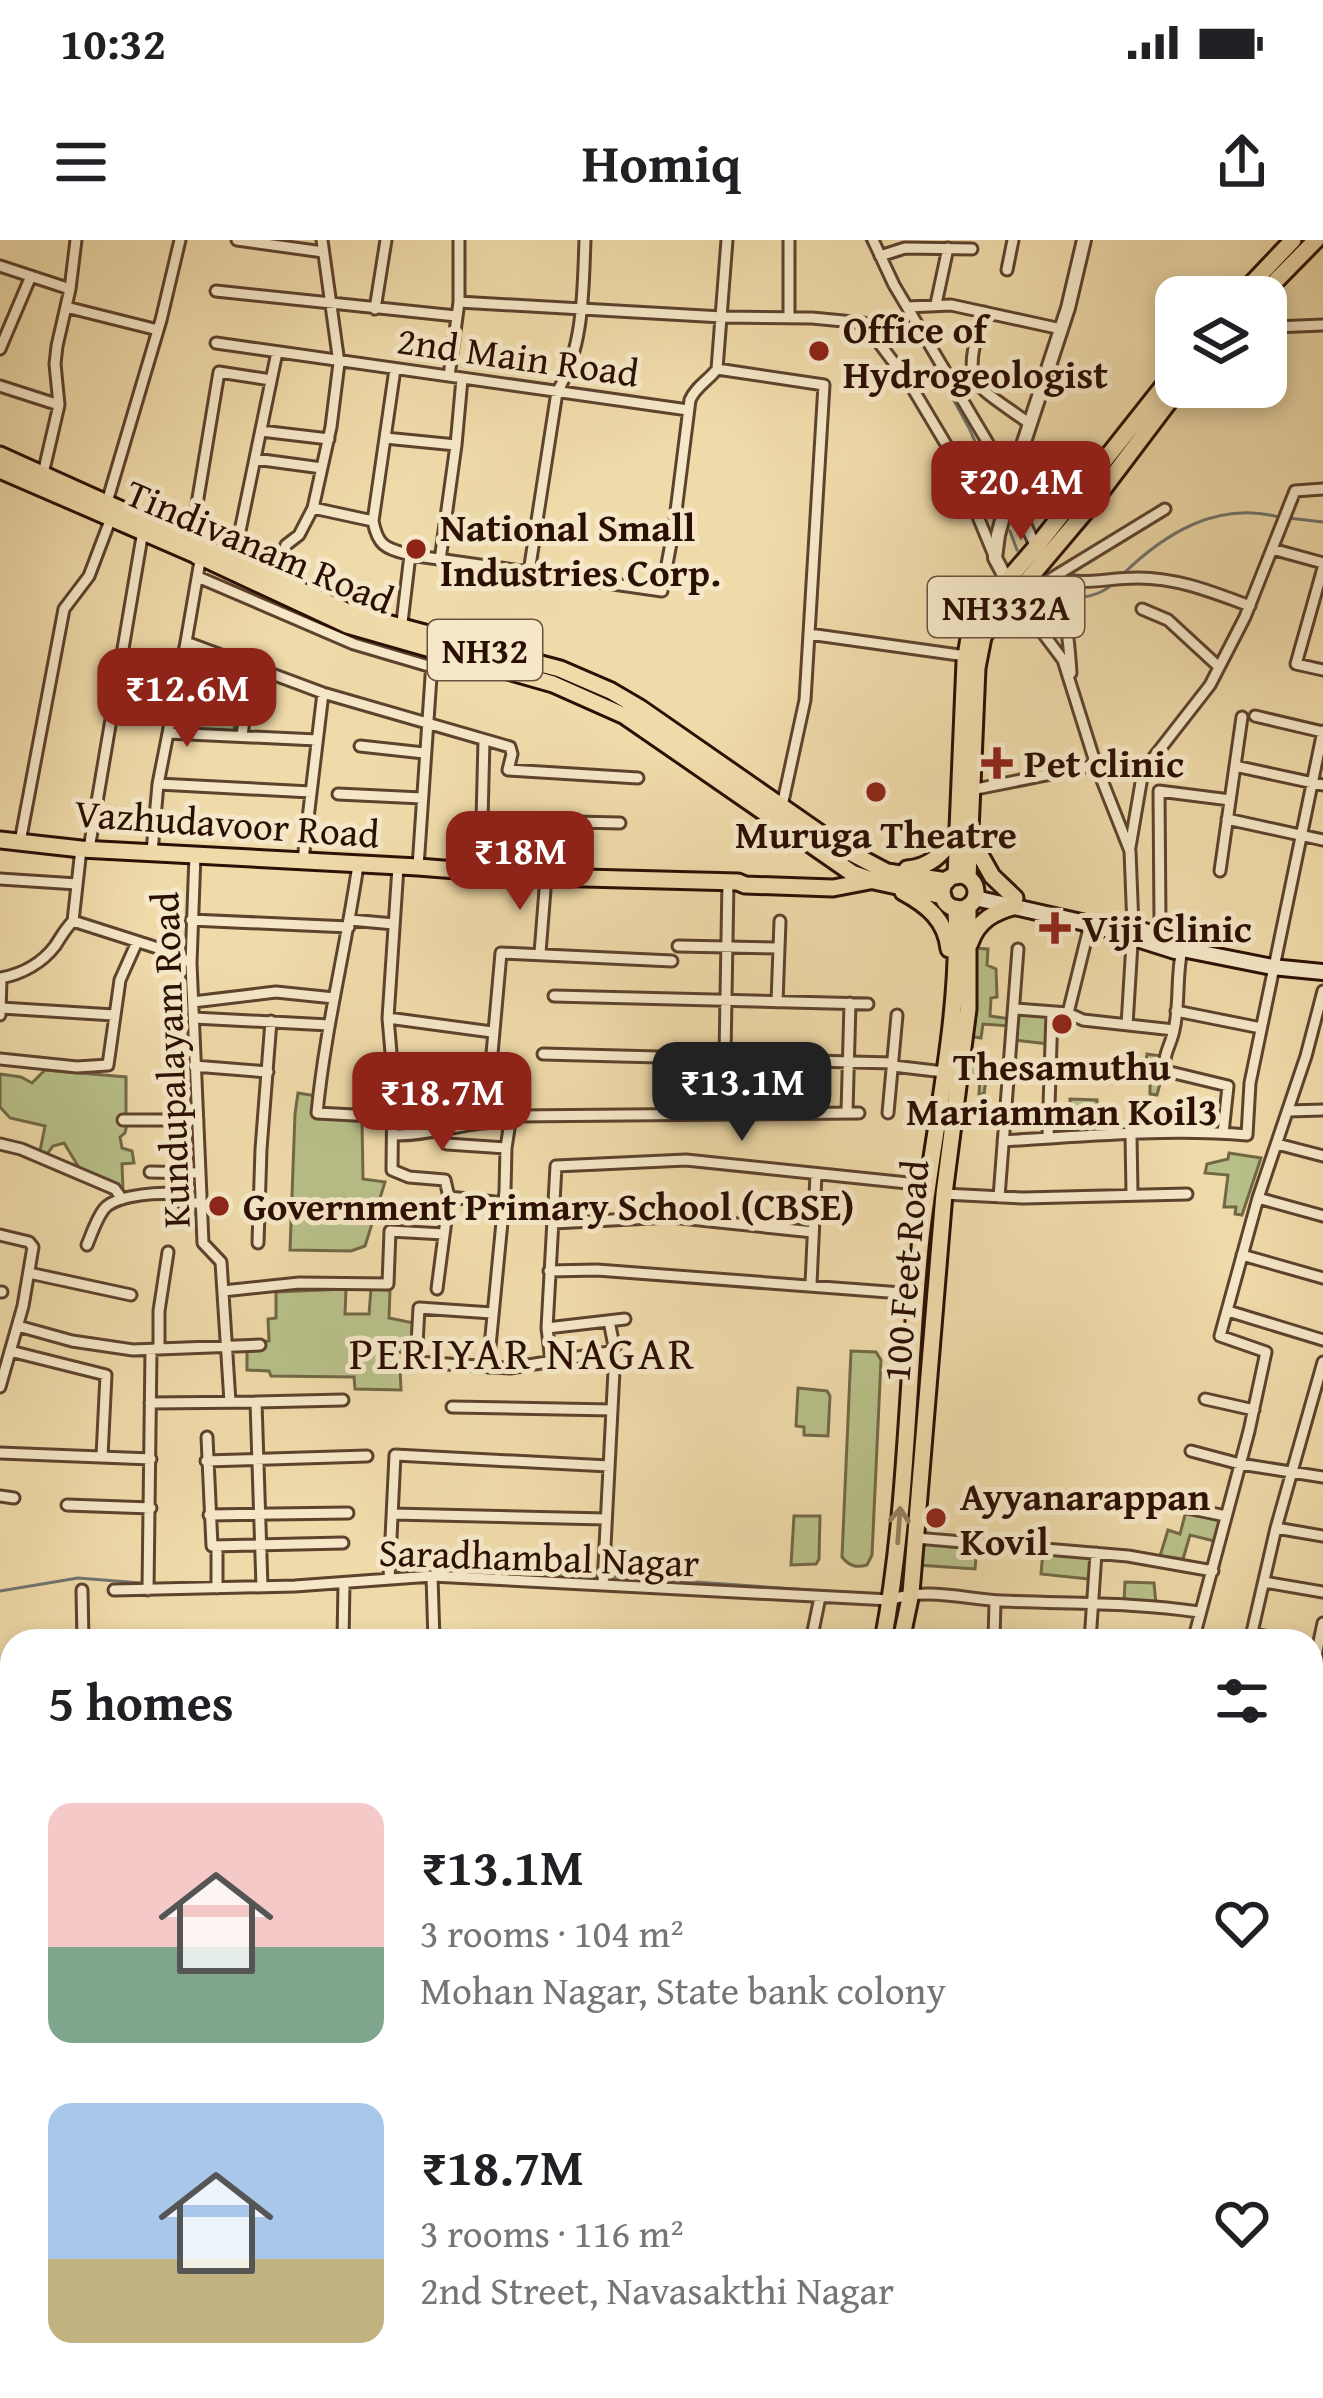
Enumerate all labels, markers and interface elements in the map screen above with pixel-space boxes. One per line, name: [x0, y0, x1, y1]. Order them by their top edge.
text: 10:32: [60, 10, 166, 75]
text: Homiq: [582, 123, 741, 202]
icon: menu: [48, 129, 114, 195]
icon: share: [1209, 129, 1275, 195]
map controls: [1155, 276, 1287, 408]
button: layers: [1155, 276, 1287, 408]
place label: Office of Hydrogeologist: [843, 300, 1108, 402]
street label: 2nd Main Road: [394, 310, 643, 401]
marker: Office of Hydrogeologist: [806, 338, 832, 364]
pin: ₹20.4M: [923, 441, 1119, 543]
text: ₹20.4M: [958, 451, 1084, 508]
street label: Tindivanam Road: [117, 463, 403, 628]
place label: National Small Industries Corp.: [440, 498, 721, 600]
marker: National Small Industries Corp.: [403, 536, 429, 562]
road number: NH332A: [928, 577, 1084, 637]
road number: NH32: [428, 620, 542, 680]
pin: ₹12.6M: [89, 648, 285, 750]
text: ₹12.6M: [124, 658, 250, 715]
place label: Pet clinic: [1024, 734, 1184, 791]
marker: Pet clinic: [981, 747, 1013, 779]
marker: Muruga Theatre: [863, 779, 889, 805]
street label: Vazhudavoor Road: [73, 783, 381, 862]
place label: Muruga Theatre: [735, 805, 1017, 862]
pin: ₹18M: [449, 811, 591, 913]
text: ₹18M: [473, 821, 567, 878]
street label: Kundupalayam Road: [135, 891, 204, 1229]
place label: Viji Clinic: [1082, 899, 1252, 956]
marker: Viji Clinic: [1039, 912, 1071, 944]
marker: Thesamuthu Mariamman Koil3: [1049, 1011, 1075, 1037]
place label: Thesamuthu Mariamman Koil3: [906, 1037, 1218, 1139]
pin: ₹13.1M: [644, 1042, 840, 1144]
pin: ₹18.7M: [344, 1052, 540, 1154]
text: ₹13.1M: [679, 1052, 805, 1109]
text: ₹18.7M: [379, 1062, 505, 1119]
street label: 100 Feet Road: [866, 1157, 943, 1385]
place label: Government Primary School (CBSE): [243, 1177, 854, 1234]
marker: Government Primary School (CBSE): [206, 1193, 232, 1219]
district label: PERIYAR NAGAR: [349, 1320, 697, 1385]
place label: Ayyanarappan Kovil: [960, 1467, 1210, 1569]
marker: Ayyanarappan Kovil: [923, 1505, 949, 1531]
one-way arrow: [888, 1506, 911, 1545]
street label: Saradhambal Nagar: [378, 1522, 700, 1591]
text: 5 homes: [48, 1664, 234, 1739]
icon: filters: [1209, 1668, 1275, 1734]
text: ₹13.1M: [420, 1829, 584, 1904]
icon: home: [144, 1851, 288, 1995]
icon: heart: [1209, 1890, 1275, 1956]
text: 3 rooms · 104 m²: [420, 1904, 684, 1961]
text: Mohan Nagar, State bank colony: [420, 1961, 946, 2018]
text: ₹18.7M: [420, 2129, 584, 2204]
icon: home: [144, 2151, 288, 2295]
icon: heart: [1209, 2190, 1275, 2256]
text: 3 rooms · 116 m²: [420, 2204, 684, 2261]
text: 2nd Street, Navasakthi Nagar: [420, 2261, 894, 2318]

